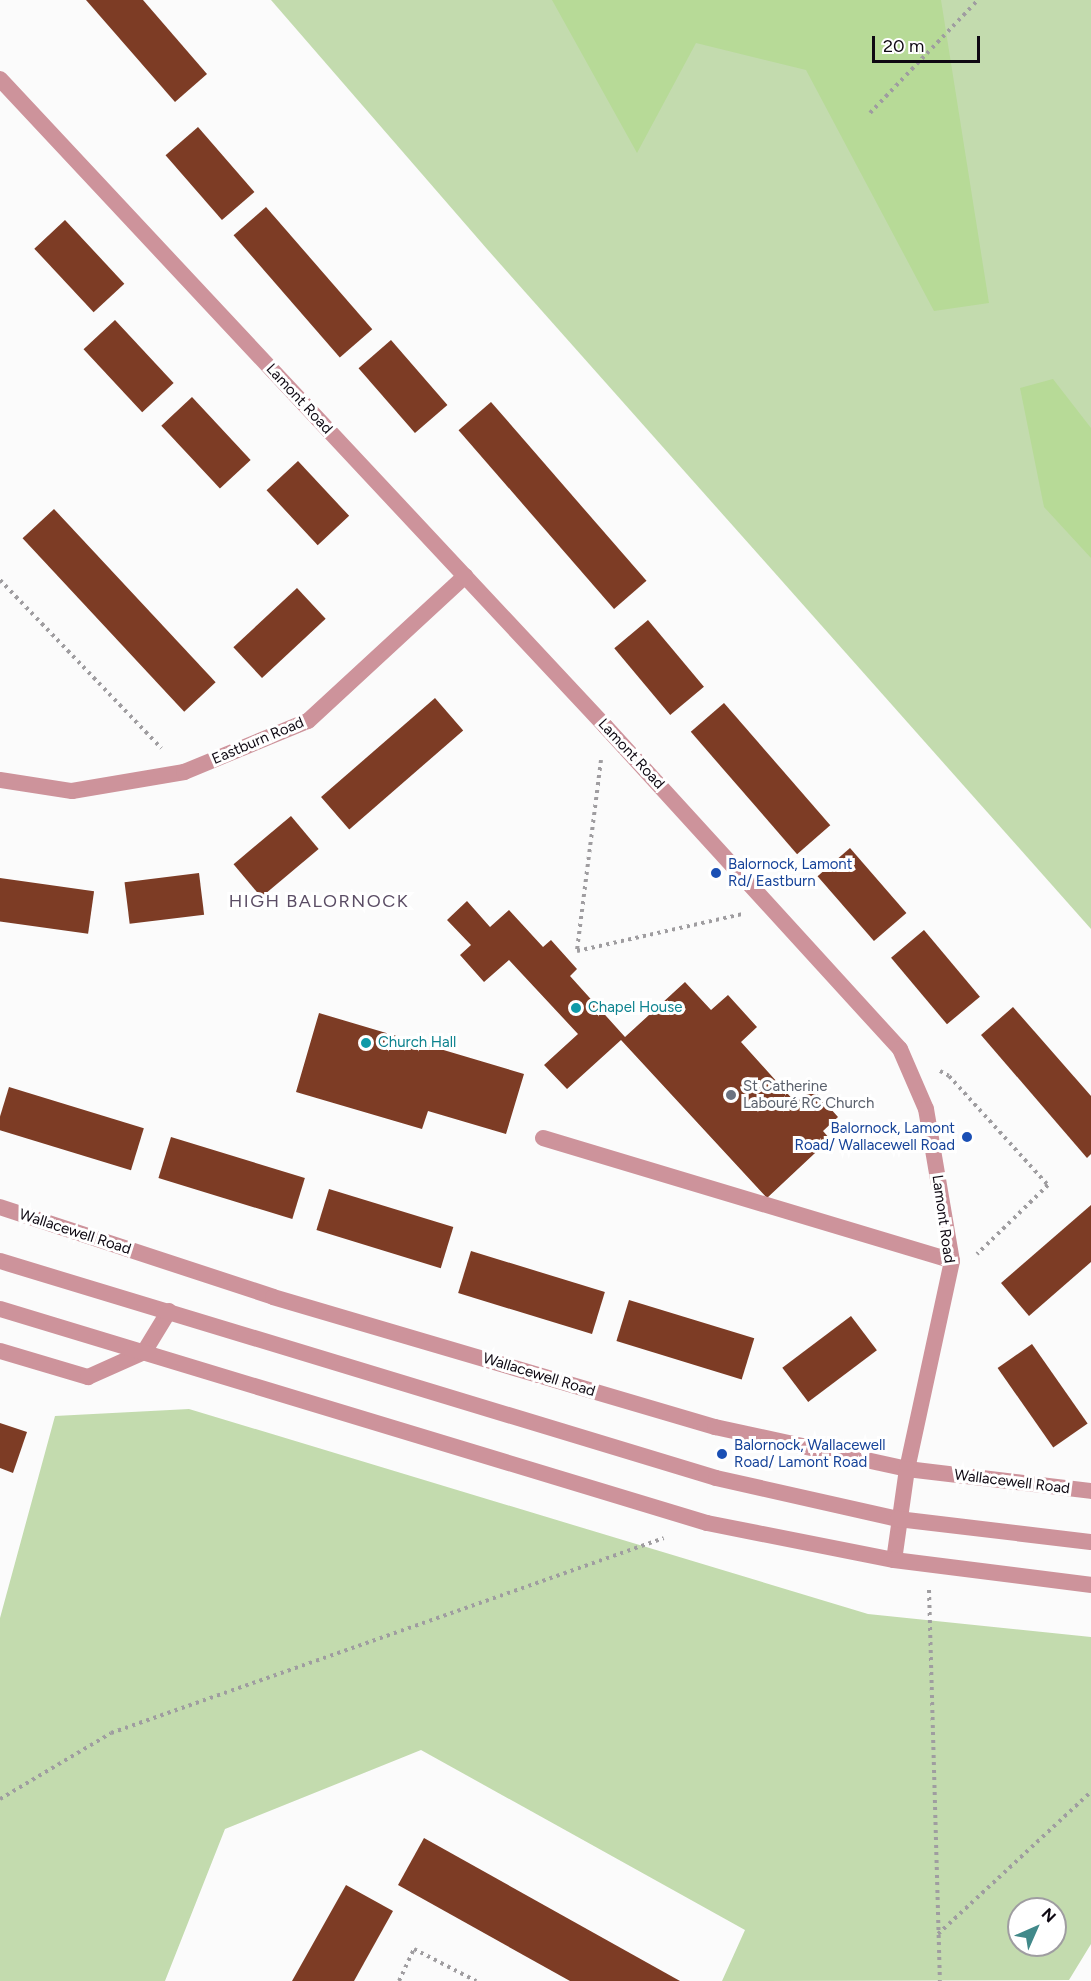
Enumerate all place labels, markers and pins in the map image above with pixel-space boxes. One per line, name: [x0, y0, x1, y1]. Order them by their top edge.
place label: Balornock, Lamont Rd/ Eastburn: [728, 855, 852, 890]
marker: Balornock, Lamont Rd/ Eastburn: [709, 866, 723, 880]
place label: Chapel House: [588, 999, 682, 1017]
marker: Chapel House: [569, 1001, 583, 1015]
place label: Church Hall: [378, 1034, 456, 1052]
marker: Church Hall: [359, 1036, 373, 1050]
place label: St Catherine Labouré RC Church: [743, 1077, 874, 1112]
marker: St Catherine Labouré RC Church: [724, 1088, 738, 1102]
place label: Balornock, Lamont Road/ Wallacewell Road: [795, 1119, 955, 1154]
marker: Balornock, Lamont Road/ Wallacewell Road: [960, 1130, 974, 1144]
place label: Balornock, Wallacewell Road/ Lamont Road: [734, 1436, 886, 1471]
marker: Balornock, Wallacewell Road/ Lamont Road: [715, 1447, 729, 1461]

